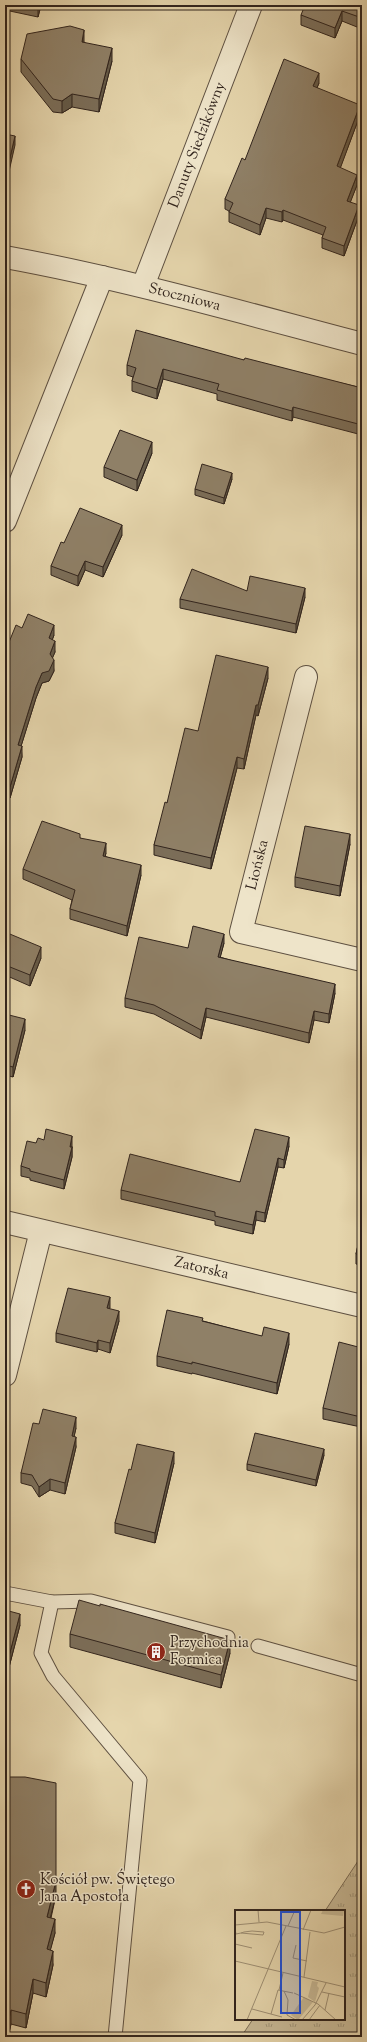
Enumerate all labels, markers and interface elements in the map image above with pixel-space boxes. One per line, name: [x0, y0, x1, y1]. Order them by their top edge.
street label: Danuty Siedzikówny: [163, 79, 231, 211]
street label: Stoczniowa: [146, 278, 223, 317]
street label: Liońska: [242, 838, 274, 892]
street label: Zatorska: [172, 1252, 231, 1285]
place label: Przychodnia Formica: [170, 1633, 249, 1671]
building icon: Przychodnia Formica: [145, 1641, 167, 1663]
place label: Kościół pw. Świętego Jana Apostoła: [39, 1868, 175, 1908]
church icon: Kościół pw. Świętego Jana Apostoła: [15, 1878, 37, 1900]
inset map: [235, 1910, 345, 2020]

